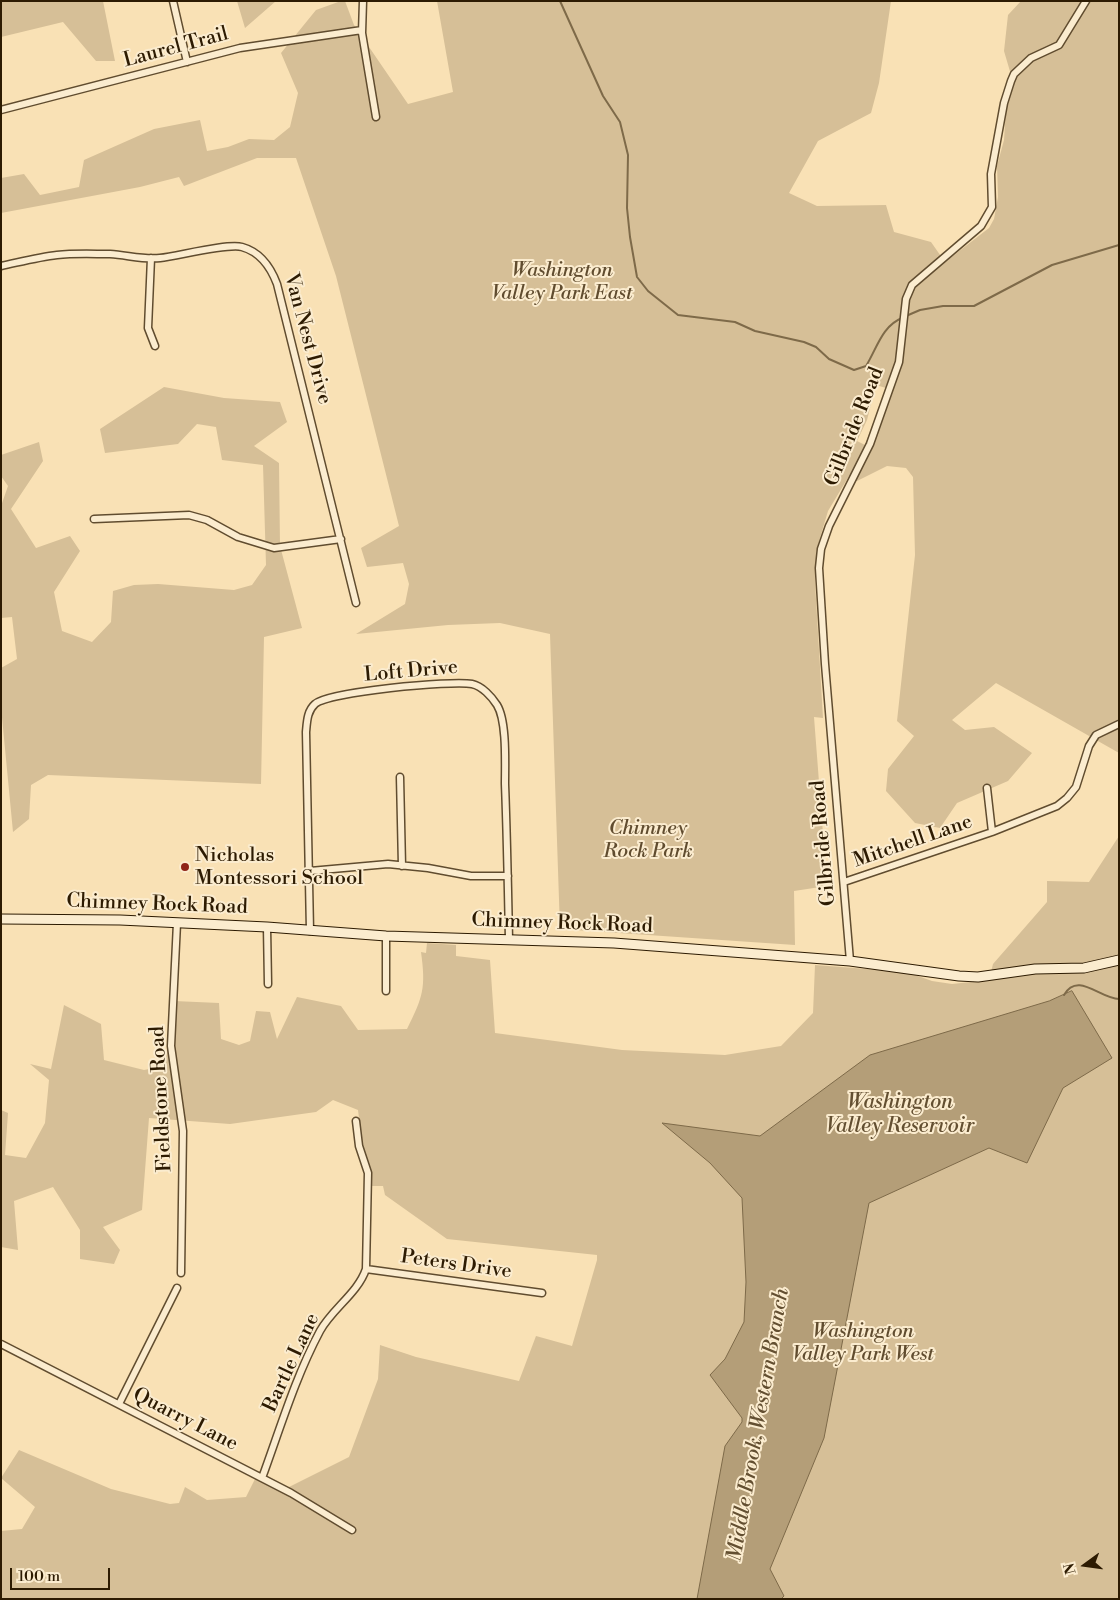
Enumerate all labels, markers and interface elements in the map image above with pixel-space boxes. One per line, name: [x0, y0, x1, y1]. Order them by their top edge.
street label: Laurel Trail: [121, 22, 231, 74]
park label: Washington Valley Park East: [491, 259, 633, 306]
street label: Van Nest Drive: [278, 271, 336, 407]
street label: Gilbride Road: [820, 364, 890, 490]
street label: Loft Drive: [363, 656, 459, 688]
street label: Gilbride Road: [807, 779, 841, 907]
street label: Mitchell Lane: [850, 810, 976, 874]
park label: Chimney Rock Park: [603, 817, 693, 864]
place label: Nicholas Montessori School: [195, 844, 363, 891]
marker: Nicholas Montessori School: [179, 861, 191, 873]
street label: Chimney Rock Road: [66, 890, 248, 920]
street label: Chimney Rock Road: [471, 909, 653, 939]
street label: Fieldstone Road: [146, 1025, 178, 1173]
water label: Washington Valley Reservoir: [826, 1090, 974, 1140]
street label: Peters Drive: [399, 1245, 513, 1285]
water label: Middle Brook, Western Branch: [723, 1286, 795, 1564]
street label: Bartle Lane: [259, 1310, 325, 1416]
park label: Washington Valley Park West: [792, 1320, 934, 1367]
street label: Quarry Lane: [128, 1383, 242, 1457]
north arrow: [1060, 1540, 1110, 1590]
scale bar: [12, 1558, 112, 1590]
text: N: [1060, 1561, 1081, 1576]
text: 100 m: [18, 1567, 60, 1586]

